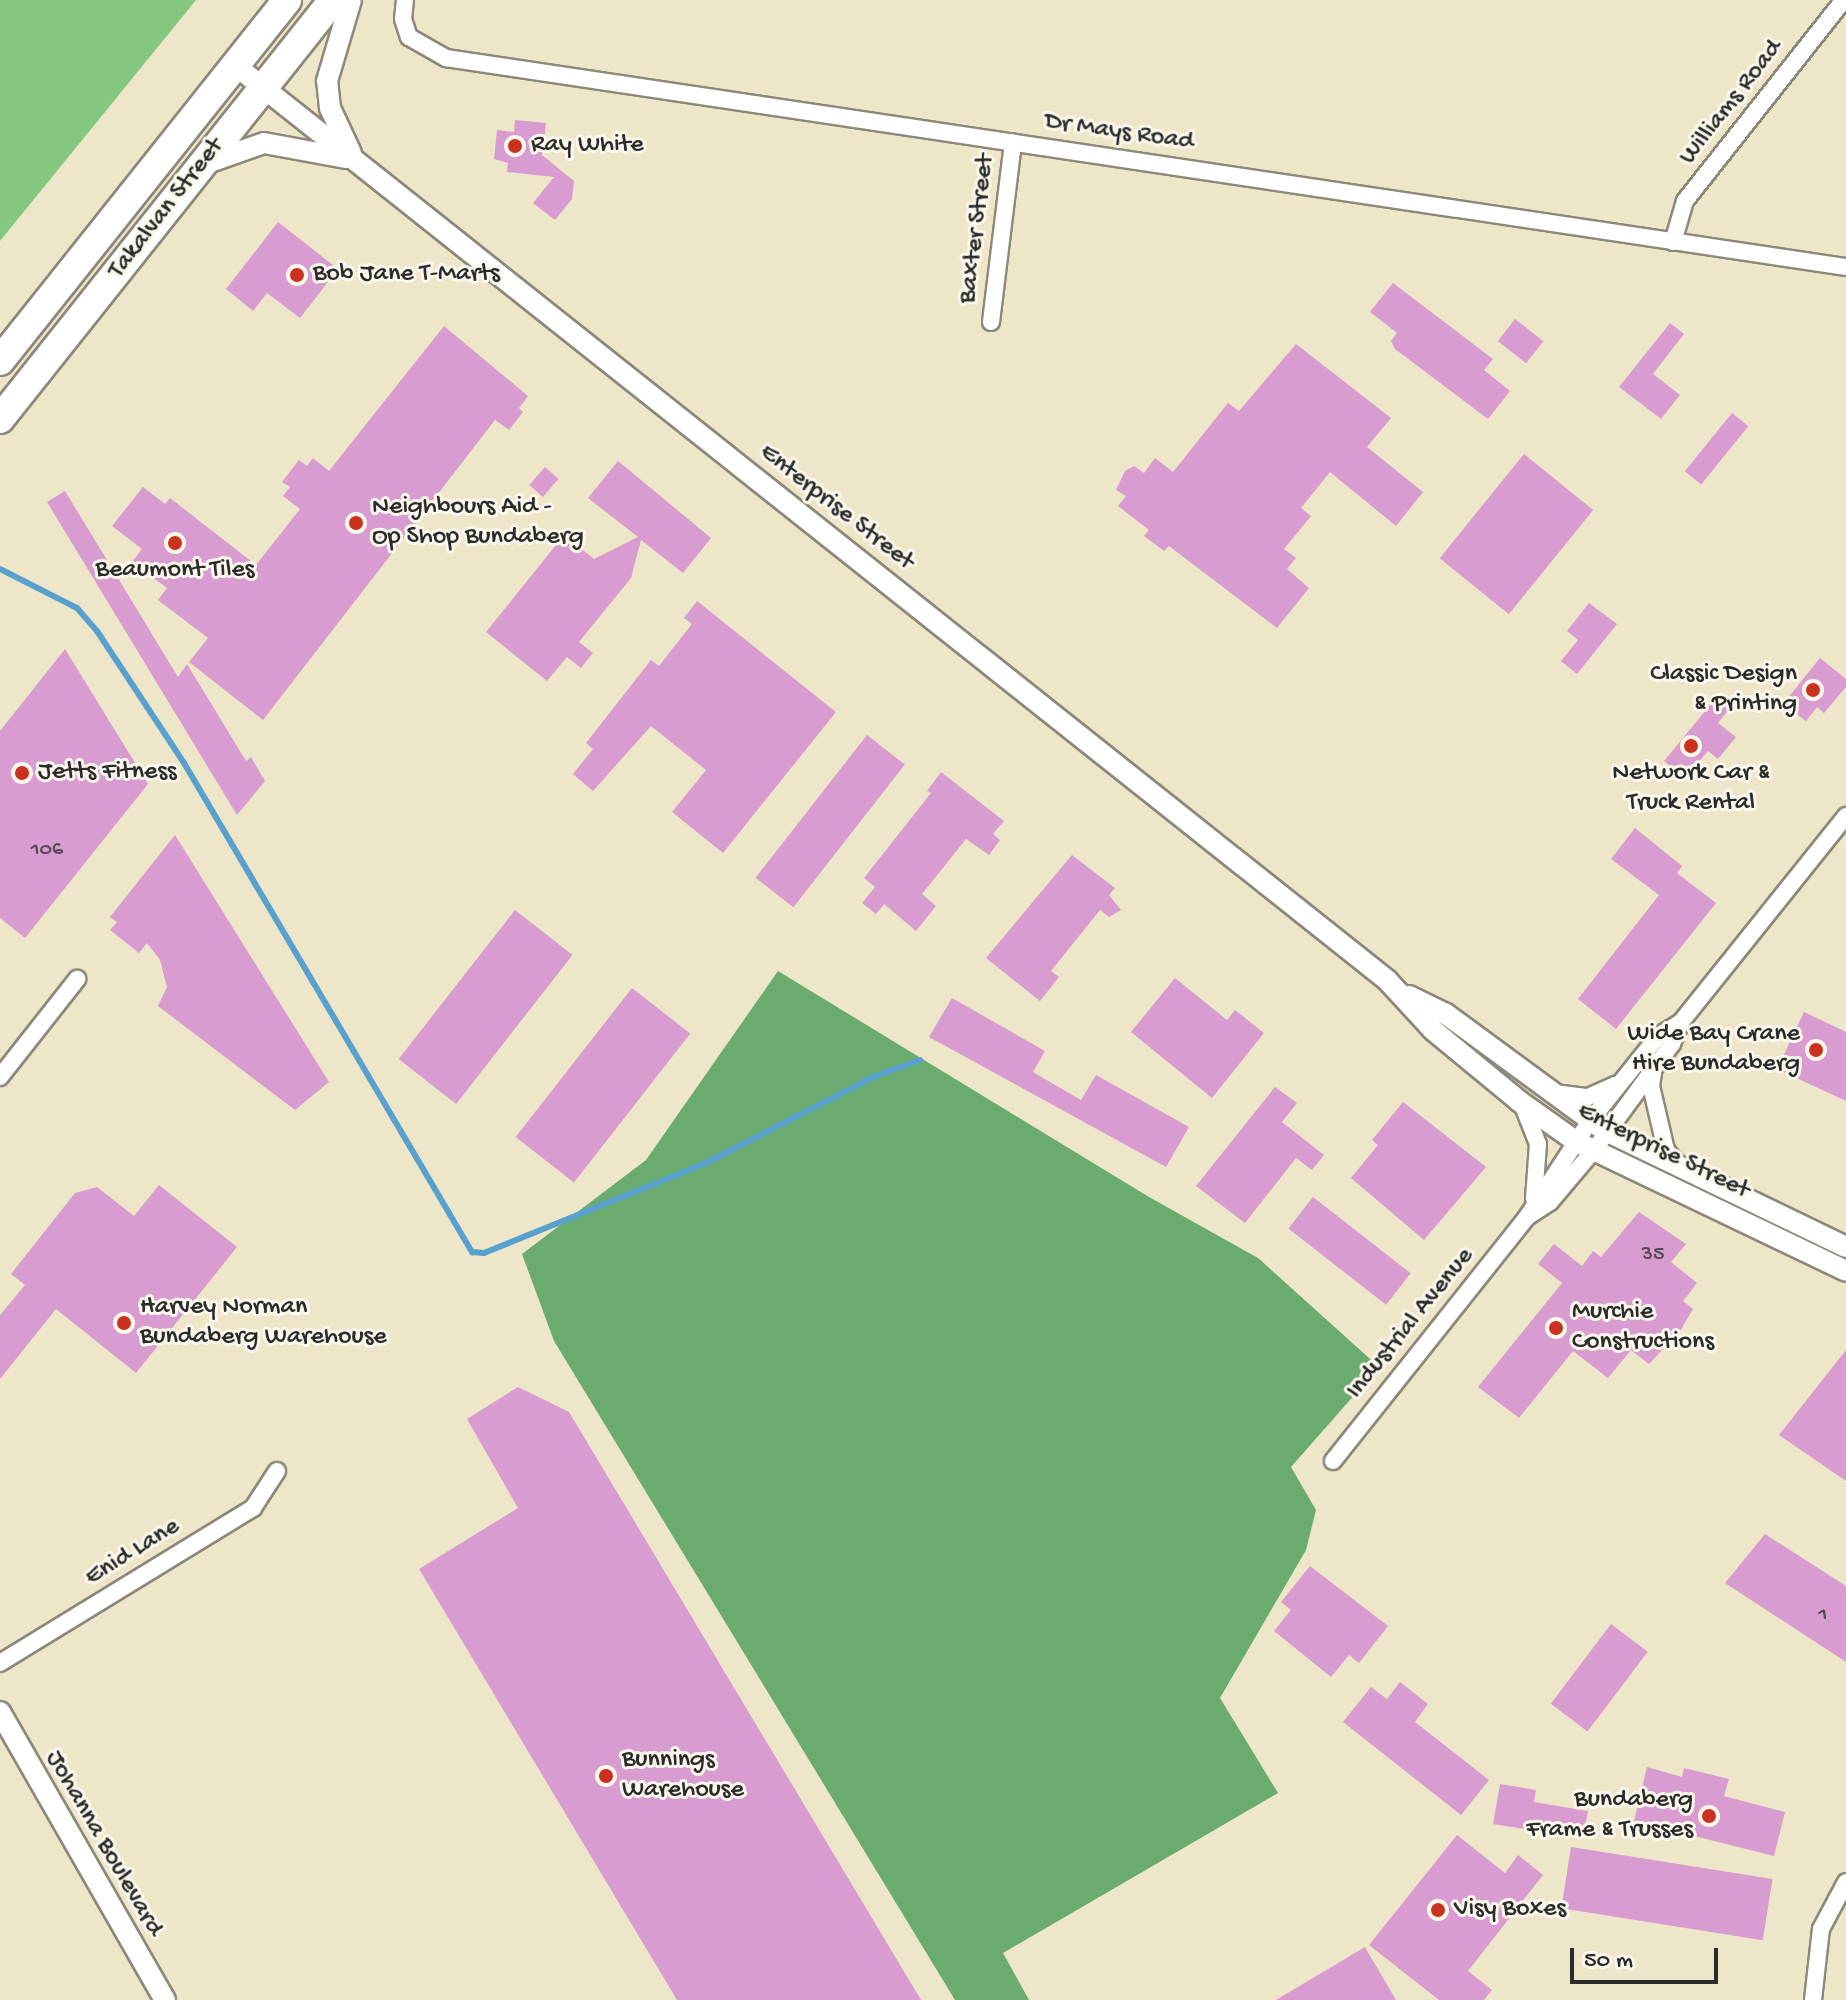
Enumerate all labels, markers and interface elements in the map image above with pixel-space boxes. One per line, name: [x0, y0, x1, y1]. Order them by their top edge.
street label: Williams Road: [1673, 34, 1791, 172]
street label: Dr Mays Road: [1043, 107, 1195, 159]
place label: Ray White: [531, 130, 644, 162]
street label: Takalvan Street: [102, 132, 232, 286]
marker: Ray White: [506, 137, 524, 155]
street label: Baxter Street: [953, 153, 1003, 305]
place label: Bob Jane T-Marts: [313, 259, 500, 291]
marker: Bob Jane T-Marts: [288, 266, 306, 284]
street label: Enterprise Street: [752, 438, 920, 578]
place label: Neighbours Aid - Op Shop Bundaberg: [372, 492, 584, 554]
marker: Neighbours Aid - Op Shop Bundaberg: [347, 514, 365, 532]
marker: Beaumont Tiles: [166, 534, 184, 552]
place label: Beaumont Tiles: [96, 555, 254, 587]
place label: Classic Design & Printing: [1650, 659, 1797, 720]
marker: Classic Design & Printing: [1804, 681, 1822, 699]
marker: Network Car & Truck Rental: [1682, 737, 1700, 755]
place label: Jetts Fitness: [38, 757, 177, 789]
place label: Network Car & Truck Rental: [1612, 758, 1770, 820]
marker: Jetts Fitness: [13, 764, 31, 782]
house number: 106: [31, 838, 63, 864]
place label: Wide Bay Crane Hire Bundaberg: [1627, 1019, 1800, 1080]
marker: Wide Bay Crane Hire Bundaberg: [1807, 1041, 1825, 1059]
street label: Enterprise Street: [1572, 1097, 1754, 1207]
street label: Industrial Avenue: [1340, 1242, 1482, 1406]
house number: 35: [1642, 1243, 1664, 1269]
place label: Harvey Norman Bundaberg Warehouse: [140, 1292, 387, 1354]
place label: Murchie Constructions: [1572, 1297, 1714, 1358]
marker: Harvey Norman Bundaberg Warehouse: [115, 1314, 133, 1332]
marker: Murchie Constructions: [1547, 1319, 1565, 1337]
street label: Enid Lane: [80, 1512, 186, 1594]
house number: 1: [1819, 1603, 1827, 1629]
place label: Bunnings Warehouse: [622, 1745, 744, 1806]
street label: Johanna Boulevard: [37, 1746, 169, 1942]
marker: Bunnings Warehouse: [597, 1767, 615, 1785]
place label: Bundaberg Frame & Trusses: [1526, 1785, 1693, 1846]
marker: Bundaberg Frame & Trusses: [1700, 1807, 1718, 1825]
place label: Visy Boxes: [1454, 1894, 1566, 1926]
marker: Visy Boxes: [1429, 1901, 1447, 1919]
scale bar: [1574, 1932, 1722, 1982]
text: 50 m: [1584, 1947, 1633, 1976]

